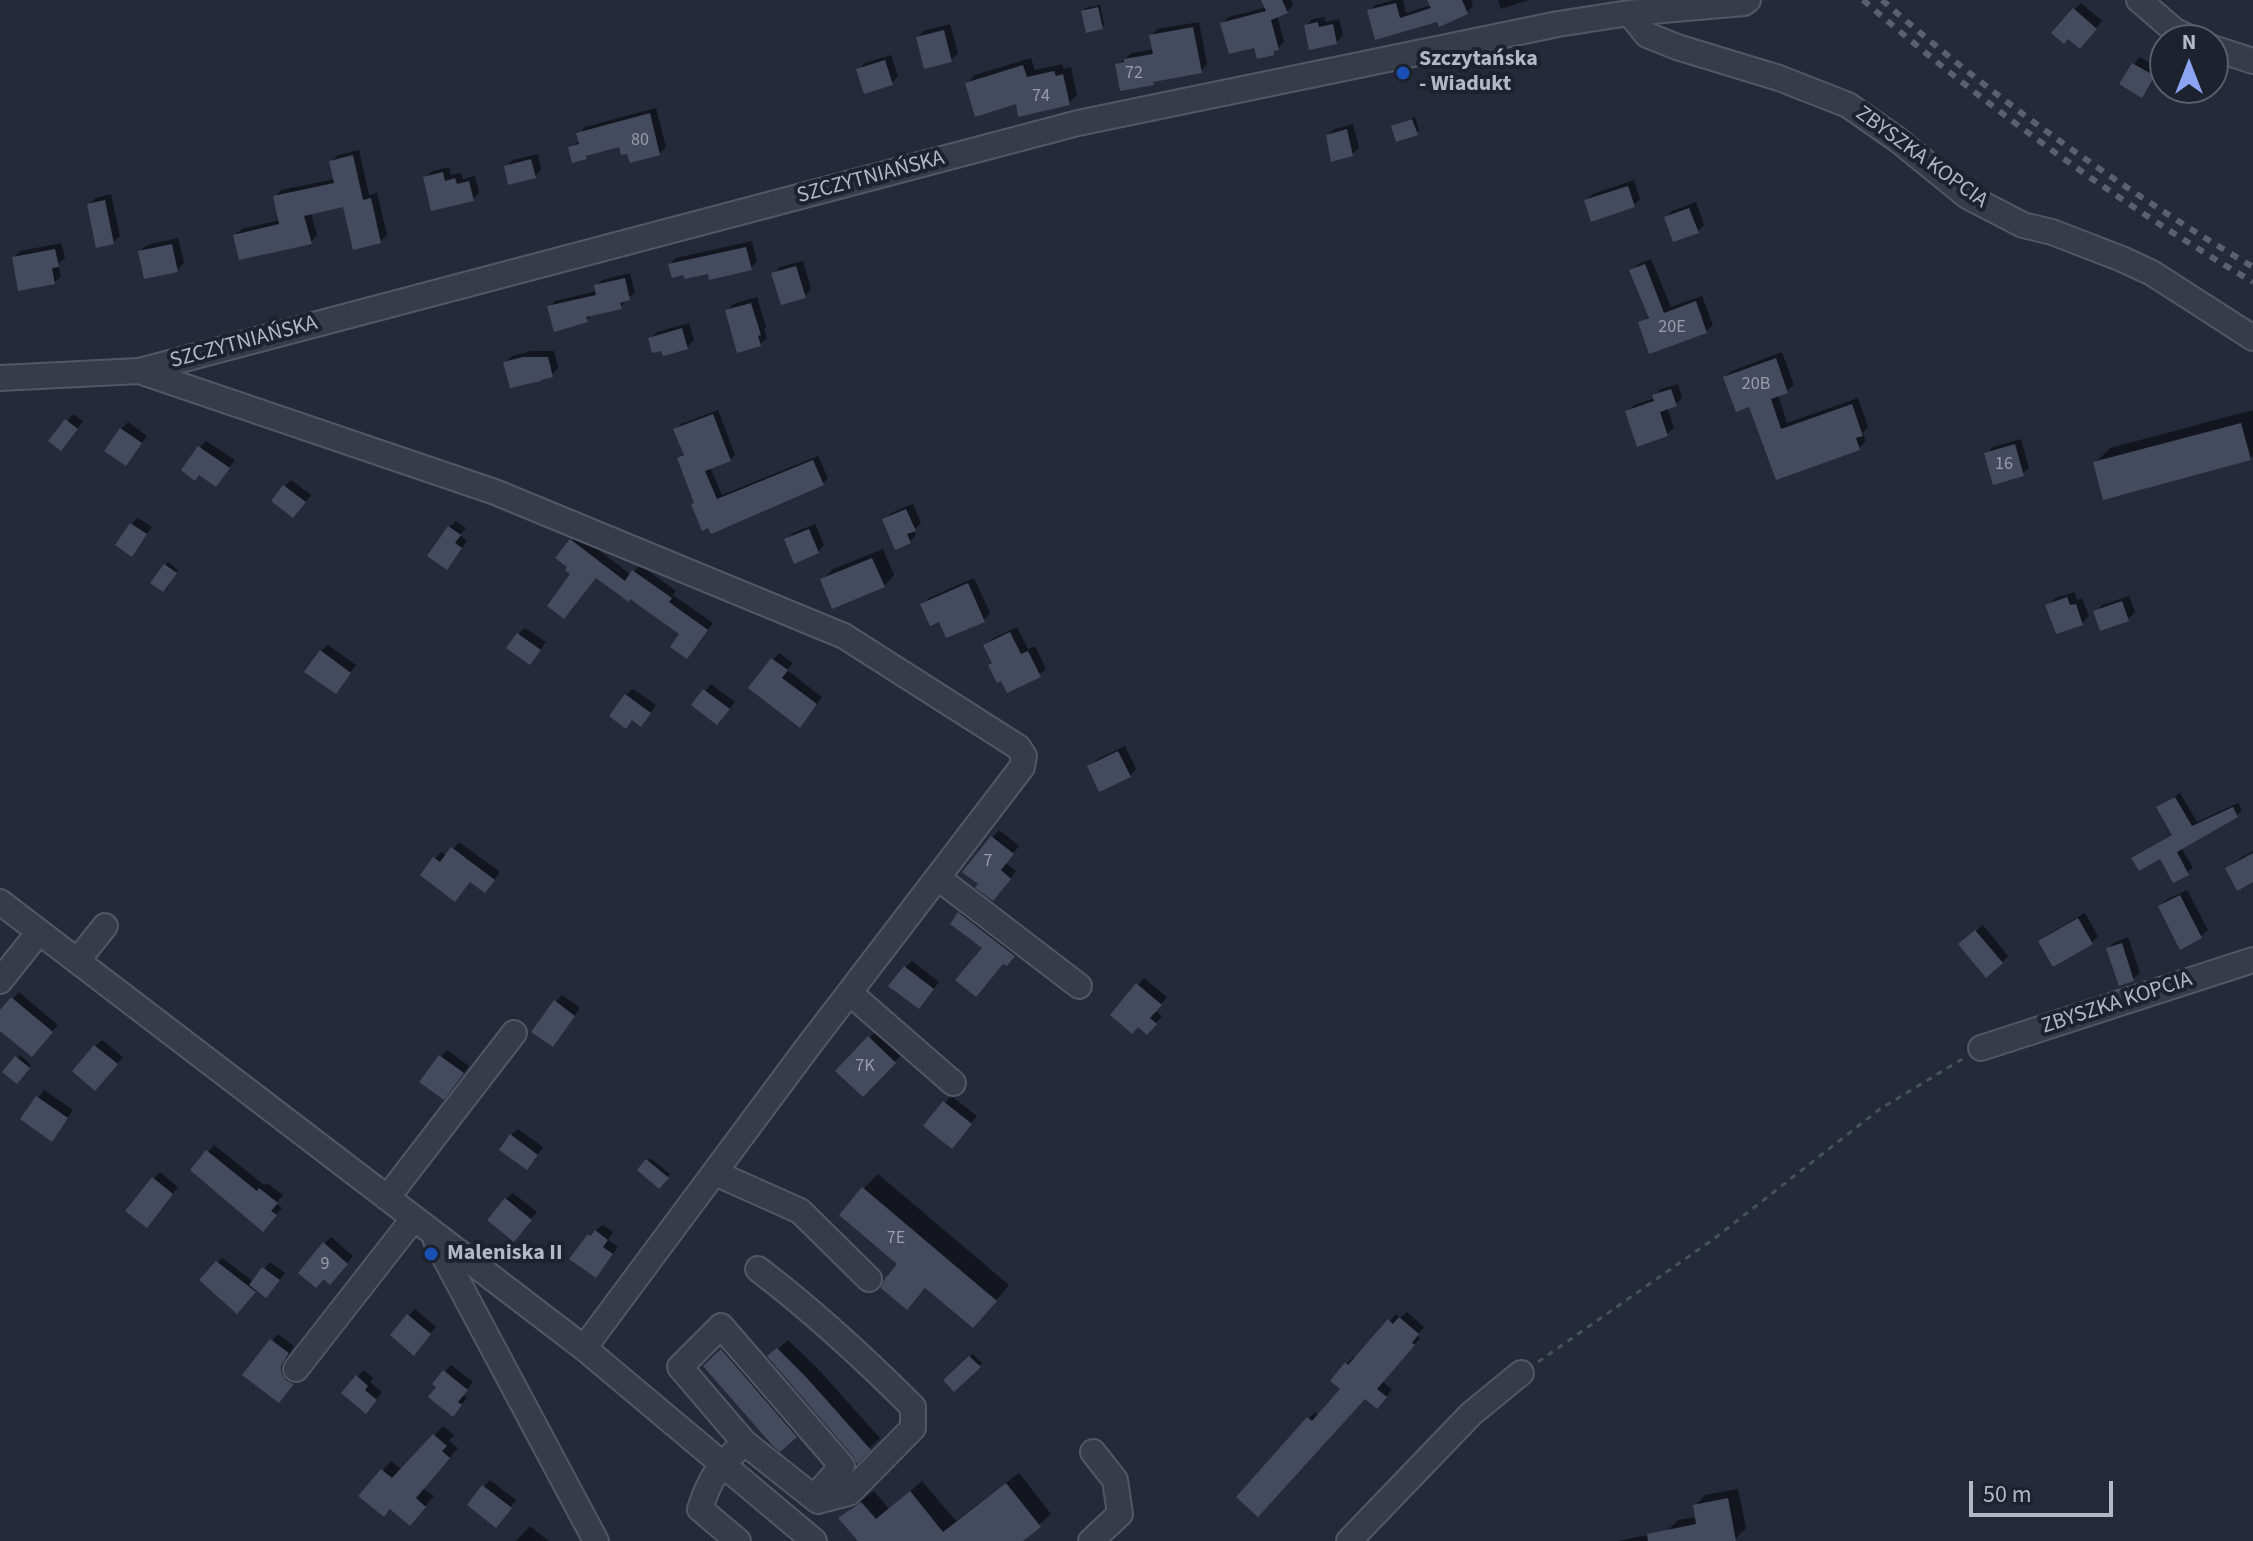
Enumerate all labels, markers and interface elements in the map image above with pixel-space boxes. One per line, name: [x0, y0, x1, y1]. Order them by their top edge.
north arrow: [2149, 24, 2229, 104]
text: N: [2182, 26, 2196, 58]
place label: Szczytańska - Wiadukt: [1419, 47, 1538, 98]
house number: 72: [1125, 63, 1143, 85]
marker: Szczytańska - Wiadukt: [1394, 64, 1412, 82]
house number: 74: [1032, 86, 1050, 108]
street label: ZBYSZKA KOPCIA: [1850, 101, 1992, 215]
house number: 80: [631, 130, 649, 152]
street label: SZCZYTNIAŃSKA: [794, 146, 948, 210]
street label: SZCZYTNIAŃSKA: [167, 311, 321, 375]
house number: 20E: [1658, 317, 1686, 339]
house number: 20B: [1742, 374, 1770, 396]
house number: 16: [1995, 454, 2013, 476]
house number: 7: [984, 851, 992, 873]
street label: ZBYSZKA KOPCIA: [2038, 967, 2196, 1041]
house number: 7K: [855, 1056, 875, 1078]
house number: 7E: [887, 1228, 905, 1250]
place label: Maleniska II: [447, 1241, 563, 1267]
marker: Maleniska II: [422, 1245, 440, 1263]
house number: 9: [321, 1254, 329, 1276]
scale bar: [1973, 1465, 2117, 1515]
text: 50 m: [1983, 1477, 2032, 1512]

